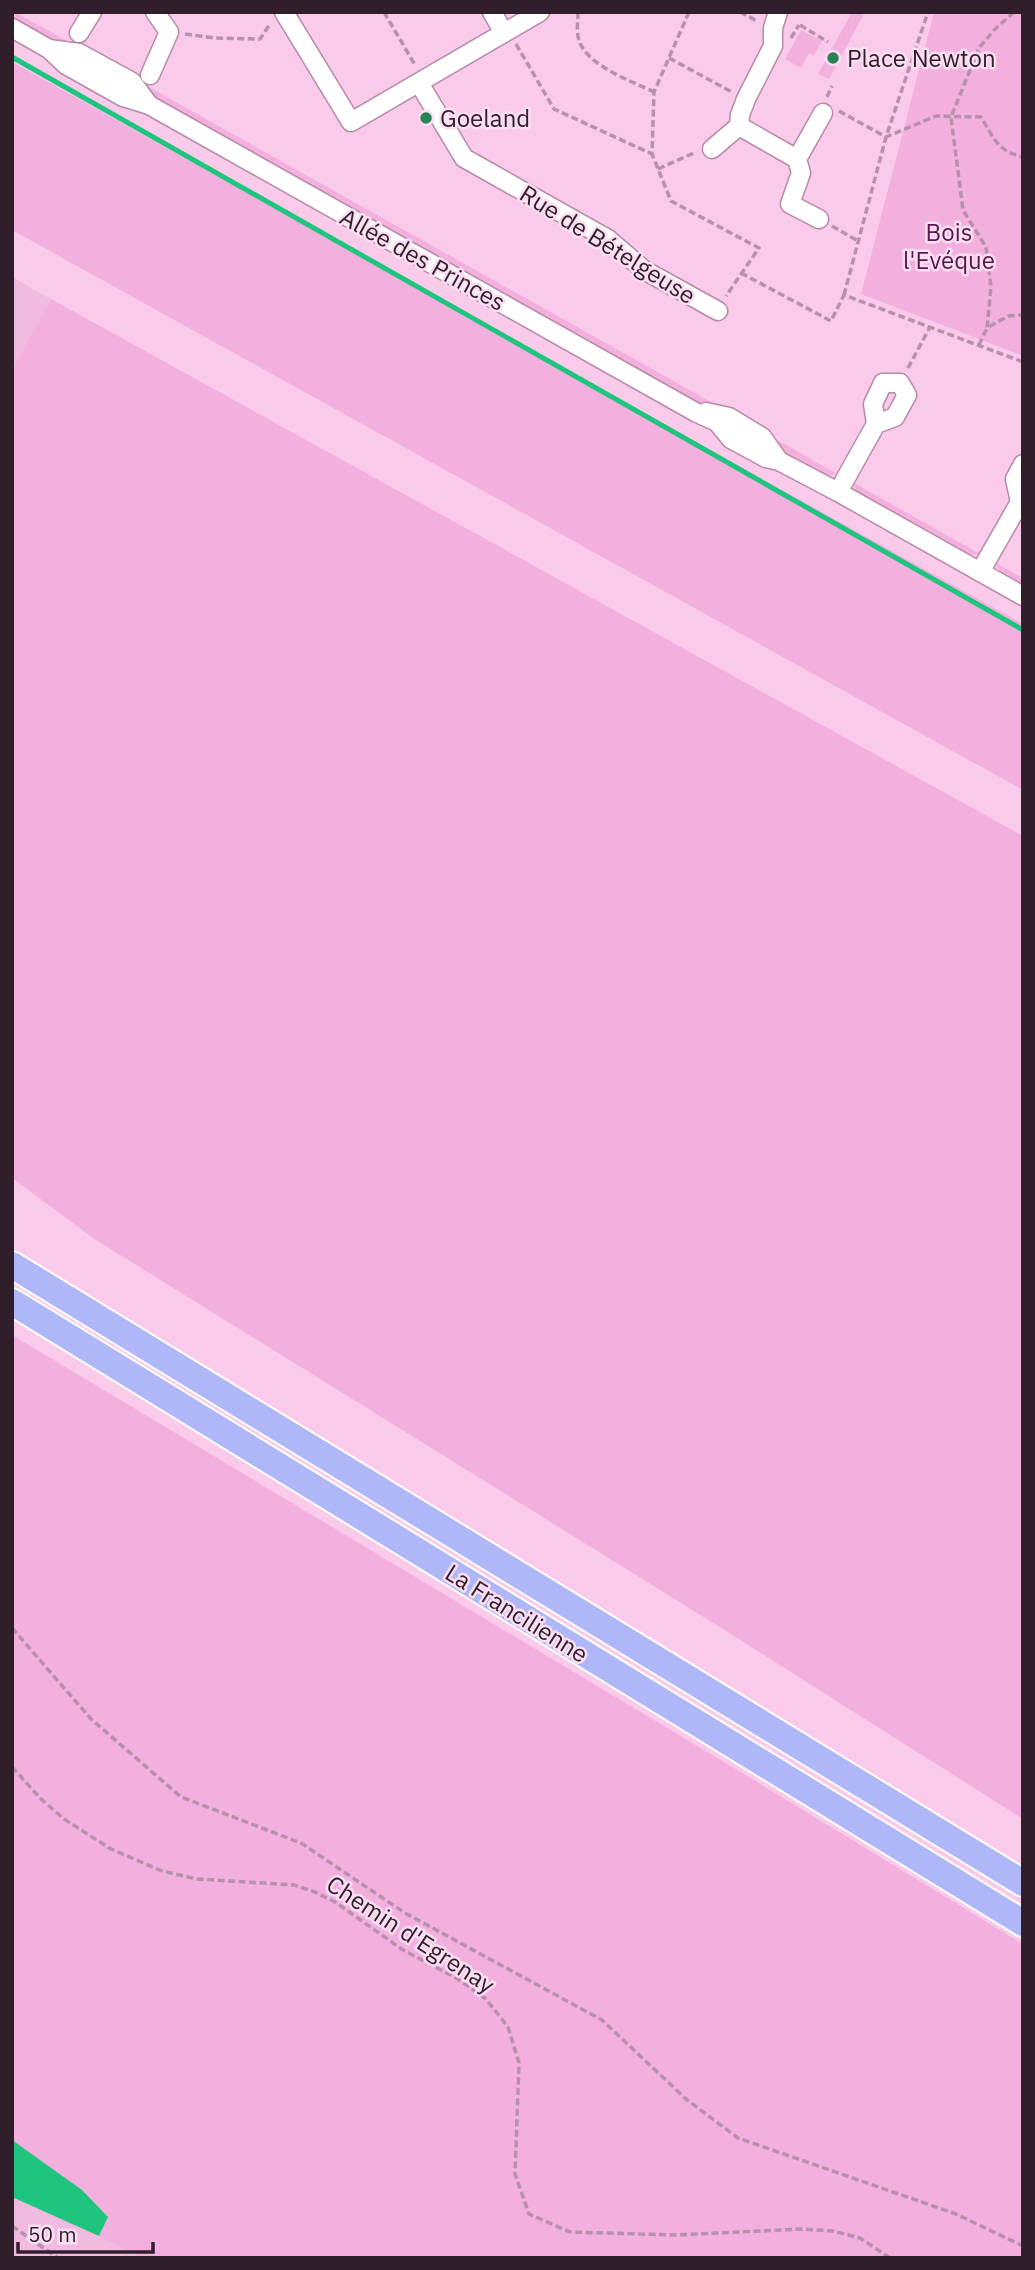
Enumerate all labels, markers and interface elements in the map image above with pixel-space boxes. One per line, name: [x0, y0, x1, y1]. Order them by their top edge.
place label: Place Newton: [847, 42, 996, 74]
marker: Place Newton: [825, 50, 841, 66]
place label: Goeland: [440, 102, 530, 134]
marker: Goeland: [418, 110, 434, 126]
street label: Rue de Bételgeuse: [514, 177, 702, 311]
street label: Allée des Princes: [335, 200, 511, 318]
park label: Bois l'Evéque: [903, 216, 995, 276]
street label: La Francilienne: [439, 1556, 595, 1670]
street label: Chemin d'Egrenay: [321, 1868, 501, 2000]
scale bar: [18, 2210, 152, 2254]
text: 50 m: [28, 2220, 77, 2248]

